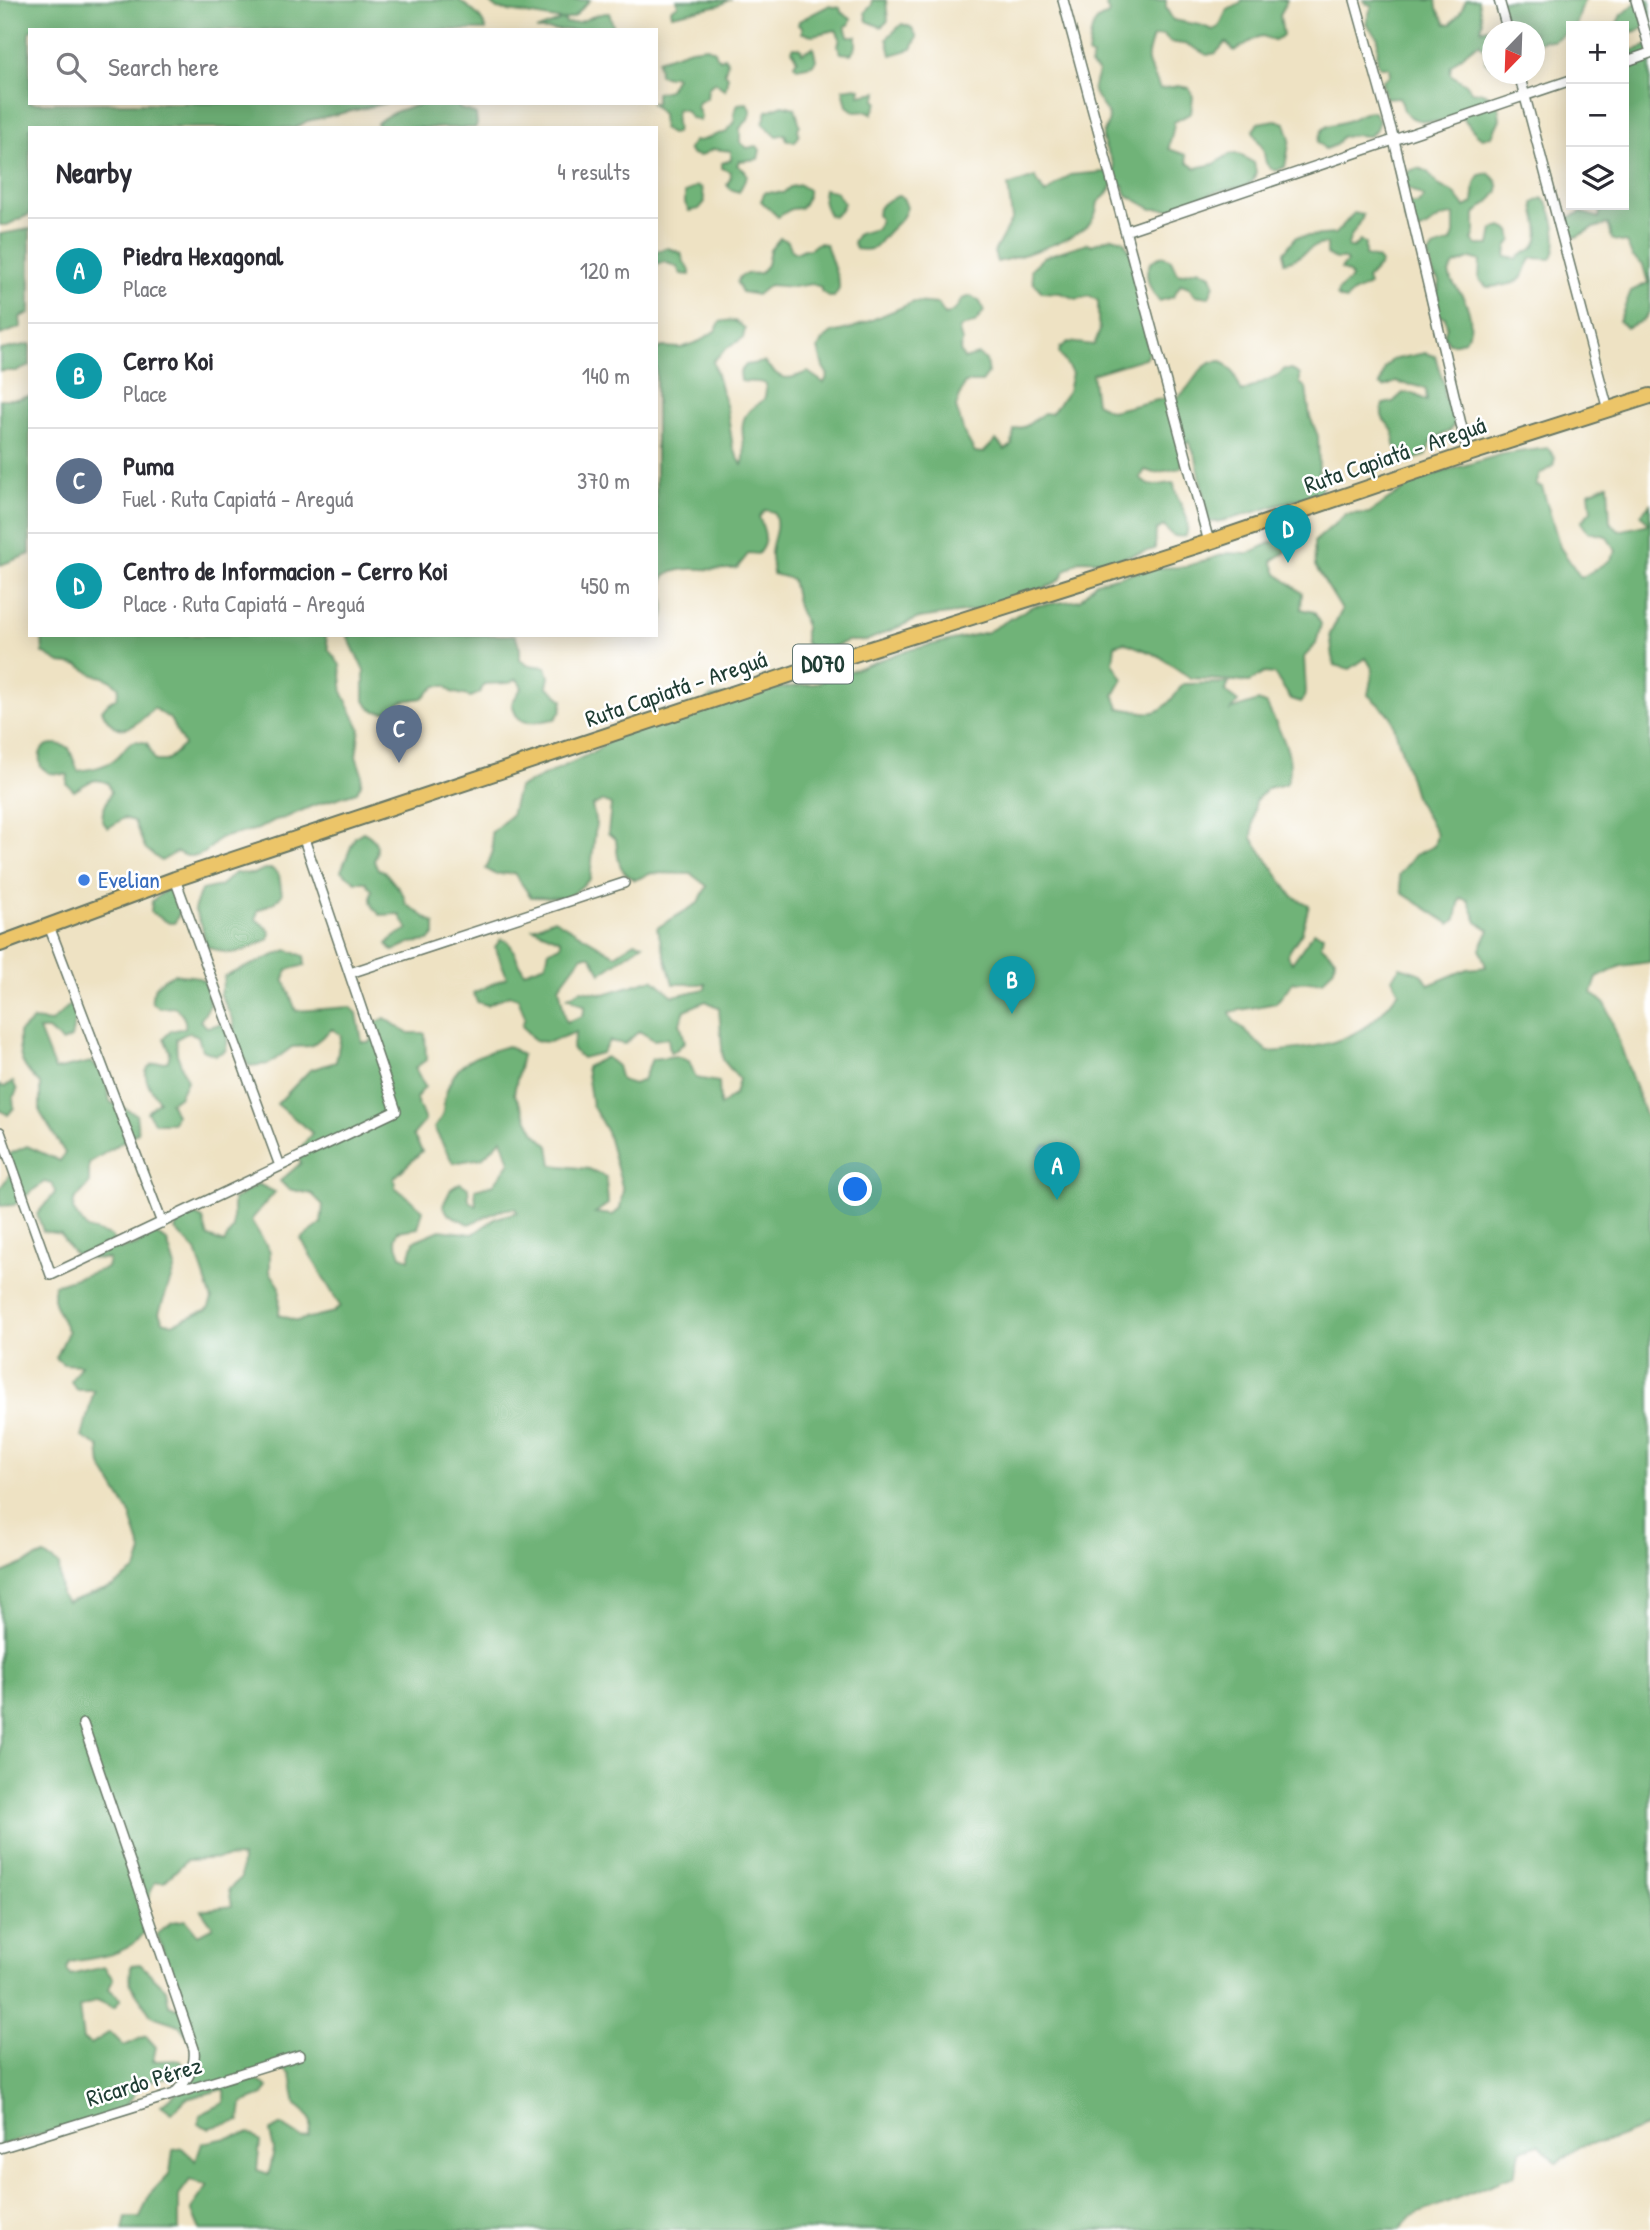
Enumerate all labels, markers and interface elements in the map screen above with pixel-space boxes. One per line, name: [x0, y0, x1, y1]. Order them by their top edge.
north arrow: [1482, 21, 1545, 84]
map controls: [1566, 21, 1629, 210]
button: +: [1566, 21, 1629, 84]
search box: [28, 28, 658, 105]
icon: search: [52, 48, 90, 86]
text: Search here: [108, 49, 219, 84]
button: −: [1566, 84, 1629, 147]
button: layers: [1566, 147, 1629, 210]
text: Nearby: [56, 152, 132, 192]
text: 4 results: [557, 156, 630, 187]
text: Piedra Hexagonal: [123, 238, 283, 273]
text: A: [73, 255, 85, 286]
text: 120 m: [580, 255, 630, 286]
text: Place: [123, 273, 167, 304]
text: Cerro Koi: [123, 343, 214, 378]
text: B: [73, 360, 85, 391]
text: 140 m: [582, 360, 630, 391]
text: Place: [123, 378, 167, 409]
street label: Ruta Capiatá - Areguá: [1300, 408, 1490, 500]
text: Puma: [123, 448, 174, 483]
text: C: [73, 465, 85, 496]
text: 370 m: [577, 465, 630, 496]
text: Fuel · Ruta Capiatá - Areguá: [123, 483, 353, 514]
pin: D: [1265, 505, 1311, 563]
text: Centro de Informacion - Cerro Koi: [123, 553, 448, 588]
text: D: [74, 570, 84, 601]
text: 450 m: [580, 570, 630, 601]
text: Place · Ruta Capiatá - Areguá: [123, 588, 364, 619]
street label: Ruta Capiatá - Areguá: [581, 642, 771, 734]
road number: D070: [793, 644, 853, 684]
pin: C: [376, 705, 422, 763]
place label: Evelian: [98, 863, 160, 895]
marker: Evelian: [76, 872, 92, 888]
pin: B: [989, 956, 1035, 1014]
pin: A: [1034, 1142, 1080, 1200]
your location: [838, 1172, 872, 1206]
street label: Ricardo Pérez: [82, 2048, 205, 2114]

